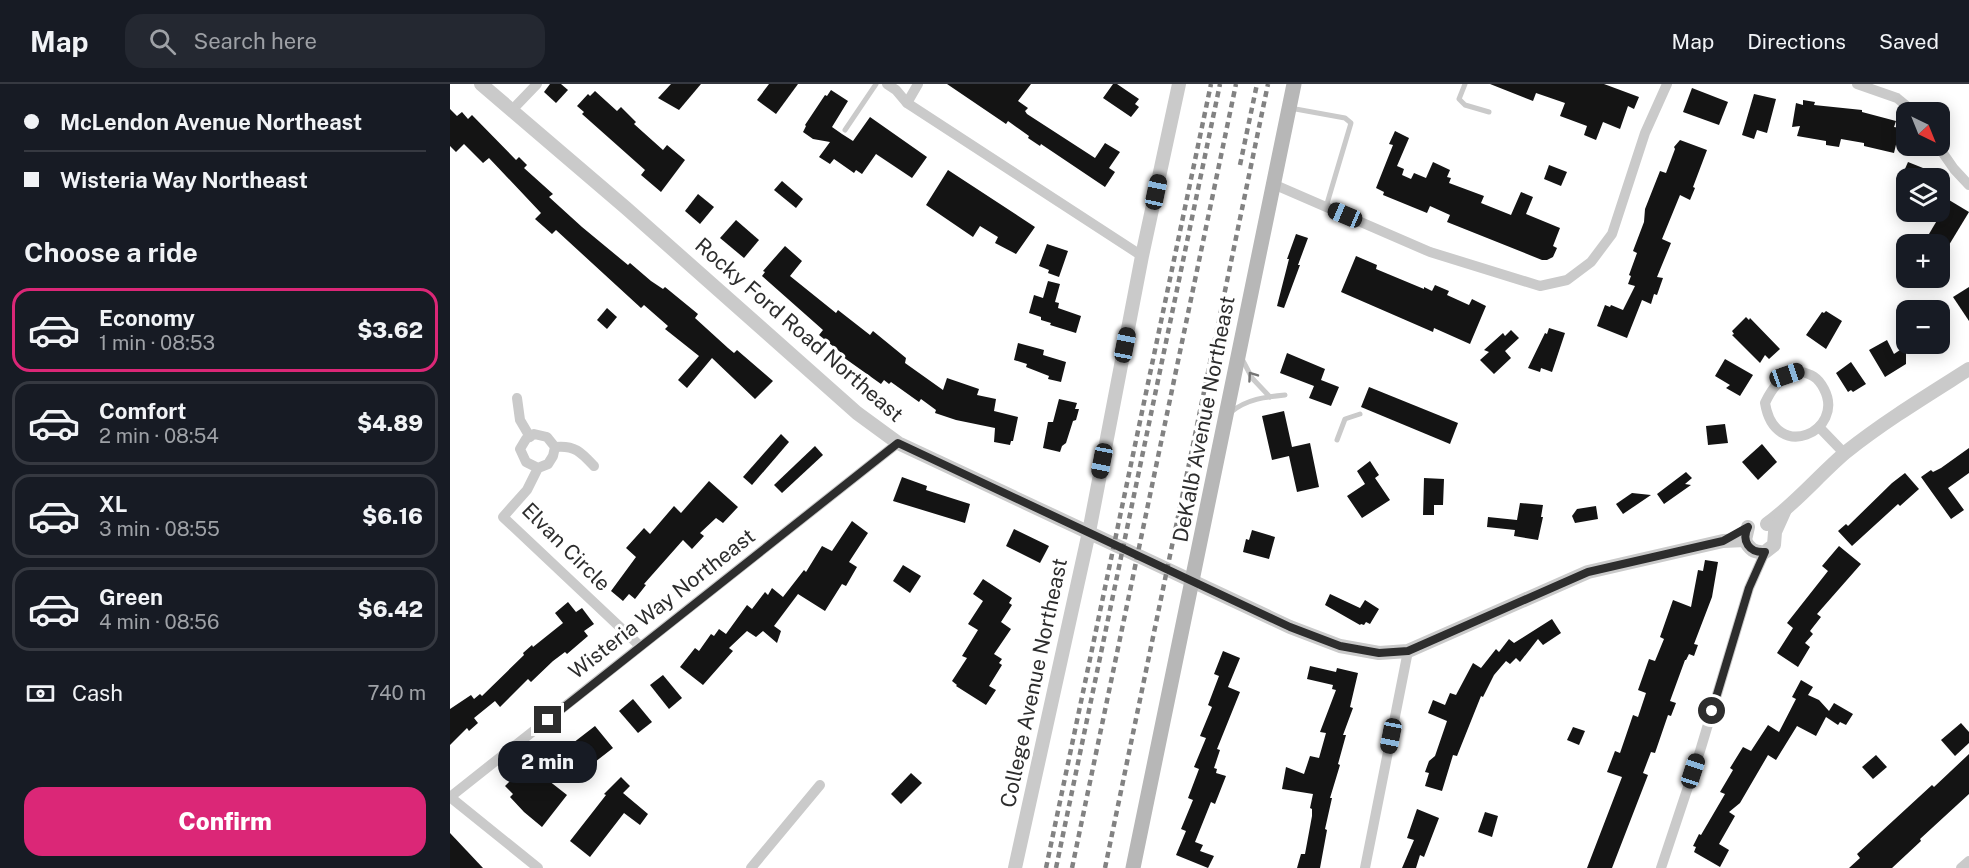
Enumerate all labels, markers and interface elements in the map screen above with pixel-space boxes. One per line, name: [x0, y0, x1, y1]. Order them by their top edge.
search box: [125, 14, 545, 68]
text: Map: [30, 25, 89, 58]
icon: search: [146, 25, 179, 58]
text: Search here: [194, 28, 317, 54]
text: Map: [1672, 29, 1714, 54]
text: Directions: [1747, 29, 1846, 54]
text: Saved: [1879, 29, 1939, 54]
north arrow: [1896, 102, 1950, 156]
map controls: [1896, 102, 1950, 354]
text: McLendon Avenue Northeast: [60, 109, 362, 135]
text: Wisteria Way Northeast: [60, 167, 308, 193]
button: layers: [1896, 168, 1950, 222]
car: [1143, 173, 1169, 211]
car: [1325, 200, 1365, 230]
street label: Rocky Ford Road Northeast: [690, 232, 908, 427]
button: +: [1896, 234, 1950, 288]
text: Choose a ride: [24, 236, 198, 268]
street label: DeKalb Avenue Northeast: [1167, 294, 1240, 544]
button: −: [1896, 300, 1950, 354]
icon: car: [27, 303, 81, 357]
text: Economy: [99, 305, 195, 331]
text: $3.62: [357, 317, 423, 343]
car: [1113, 326, 1137, 364]
text: 1 min · 08:53: [99, 331, 215, 355]
car: [1767, 361, 1807, 389]
one-way arrow: [1249, 371, 1260, 382]
icon: car: [27, 396, 81, 450]
text: Comfort: [99, 398, 186, 424]
text: $4.89: [357, 410, 423, 436]
text: 2 min · 08:54: [99, 424, 219, 448]
car: [1090, 442, 1114, 480]
icon: car: [27, 489, 81, 543]
text: XL: [99, 491, 127, 517]
street label: Elvan Circle: [517, 497, 616, 596]
text: $6.16: [362, 503, 423, 529]
text: 3 min · 08:55: [99, 517, 220, 541]
street label: Wisteria Way Northeast: [564, 523, 760, 684]
street label: College Avenue Northeast: [995, 556, 1072, 810]
icon: car: [27, 582, 81, 636]
text: Green: [99, 584, 163, 610]
text: $6.42: [357, 596, 423, 622]
text: 4 min · 08:56: [99, 610, 219, 634]
icon: cash: [24, 677, 57, 710]
text: Cash: [72, 680, 123, 706]
text: 740 m: [368, 681, 426, 705]
route start: [1698, 697, 1725, 724]
route end: [534, 706, 561, 733]
car: [1379, 717, 1403, 755]
callout: 2 min: [498, 741, 598, 783]
text: 2 min: [521, 750, 574, 774]
car: [1679, 751, 1707, 791]
button: Confirm: [24, 787, 426, 856]

